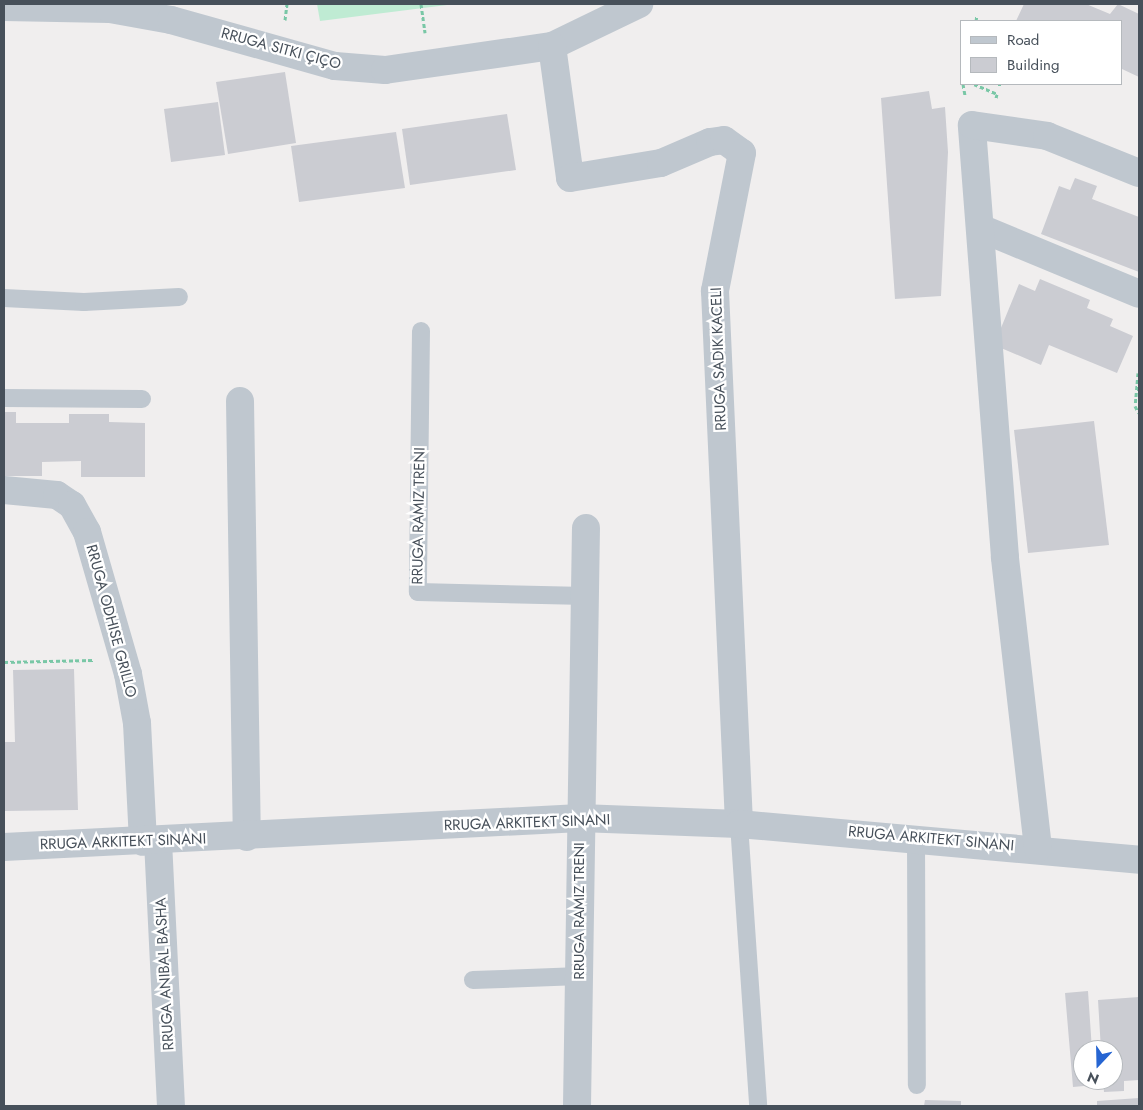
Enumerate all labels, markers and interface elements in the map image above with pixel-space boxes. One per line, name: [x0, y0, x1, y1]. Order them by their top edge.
legend: [960, 20, 1123, 85]
street label: RRUGA SITKI ÇIÇO: [219, 24, 343, 74]
text: Road: [1007, 29, 1039, 51]
text: Building: [1007, 54, 1059, 76]
street label: RRUGA SADIK KACELI: [707, 287, 731, 431]
street label: RRUGA RAMIZ TRENI: [409, 447, 429, 585]
street label: RRUGA ODHISE GRILLO: [82, 542, 140, 700]
street label: RRUGA ARKITEKT SINANI: [443, 811, 611, 835]
street label: RRUGA ARKITEKT SINANI: [847, 823, 1015, 855]
street label: RRUGA ARKITEKT SINANI: [39, 830, 207, 854]
street label: RRUGA RAMIZ TRENI: [571, 842, 589, 980]
street label: RRUGA ANIBAL BASHA: [152, 897, 178, 1051]
north arrow: [1073, 1040, 1123, 1090]
text: N: [1084, 1067, 1102, 1089]

